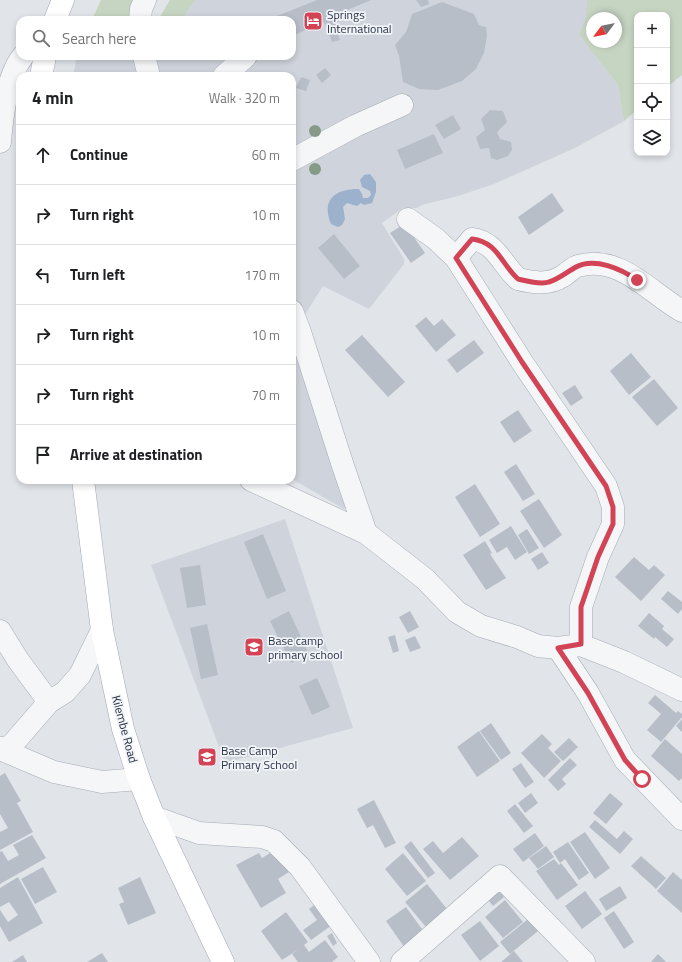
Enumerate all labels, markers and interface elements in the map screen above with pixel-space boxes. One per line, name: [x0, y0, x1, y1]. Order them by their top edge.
place label: Springs International: [327, 5, 392, 38]
hotel icon: Springs International: [302, 10, 324, 32]
north arrow: [586, 12, 622, 48]
map controls: [634, 12, 670, 156]
button: +: [634, 12, 670, 48]
search box: [16, 16, 296, 60]
icon: search: [30, 27, 52, 49]
text: Search here: [62, 27, 136, 50]
button: −: [634, 48, 670, 84]
button: locate: [634, 84, 670, 120]
text: 4 min: [32, 85, 73, 111]
text: Walk · 320 m: [209, 88, 280, 108]
button: layers: [634, 120, 670, 156]
text: Continue: [70, 143, 128, 166]
icon: ahead: [32, 144, 54, 166]
text: 60 m: [252, 145, 280, 165]
text: Turn right: [70, 203, 134, 226]
icon: right: [32, 204, 54, 226]
text: 10 m: [252, 205, 280, 225]
text: Turn left: [70, 263, 125, 286]
icon: left: [32, 264, 54, 286]
text: 170 m: [244, 265, 280, 285]
route end: [628, 271, 646, 289]
text: Turn right: [70, 323, 134, 346]
icon: right: [32, 324, 54, 346]
text: 10 m: [252, 325, 280, 345]
text: Turn right: [70, 383, 134, 406]
icon: right: [32, 384, 54, 406]
text: 70 m: [252, 385, 280, 405]
text: Arrive at destination: [70, 443, 203, 466]
icon: arrive: [32, 444, 54, 466]
place label: Base camp primary school: [268, 631, 342, 664]
school or university icon: Base camp primary school: [243, 636, 265, 658]
street label: Kilembe Road: [107, 693, 143, 765]
place label: Base Camp Primary School: [221, 741, 297, 774]
school or university icon: Base Camp Primary School: [196, 746, 218, 768]
route start: [633, 770, 651, 788]

